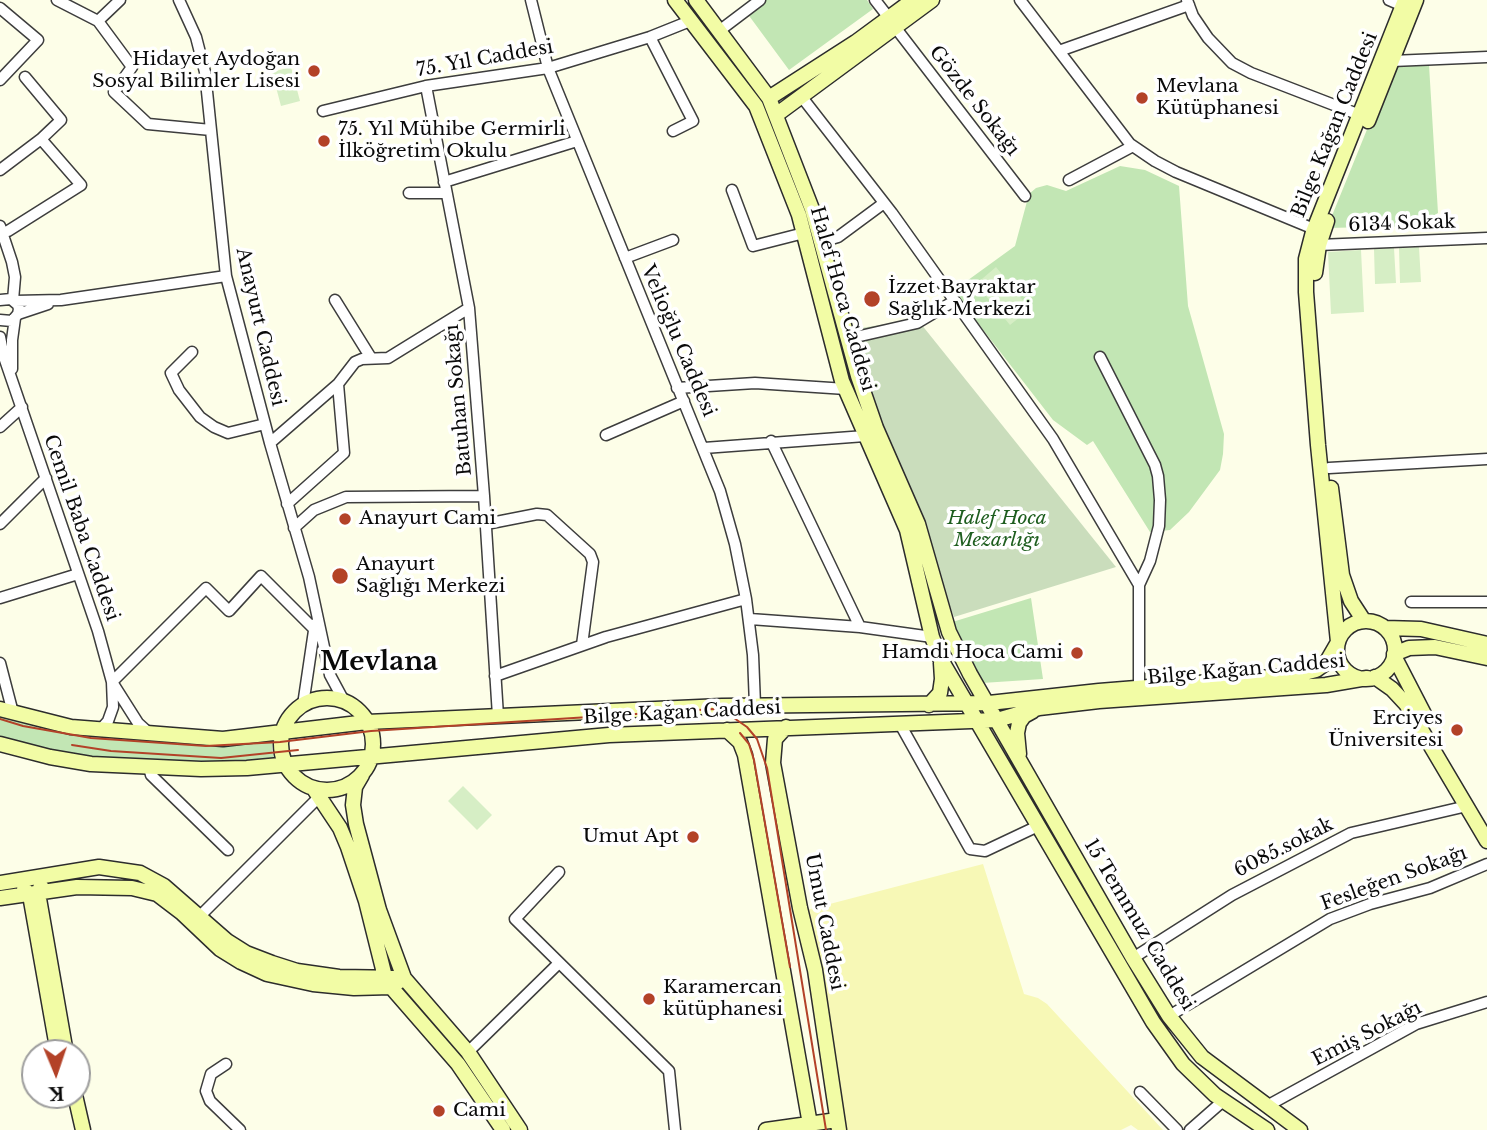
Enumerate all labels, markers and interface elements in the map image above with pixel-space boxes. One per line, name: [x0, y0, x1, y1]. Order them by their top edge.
street label: Bilge Kağan Caddesi: [1287, 29, 1383, 221]
street label: 75. Yıl Caddesi: [415, 36, 555, 82]
street label: Gözde Sokağı: [924, 41, 1024, 161]
place label: Hidayet Aydoğan Sosyal Bilimler Lisesi: [92, 49, 300, 93]
marker: Hidayet Aydoğan Sosyal Bilimler Lisesi: [306, 63, 322, 79]
place label: Mevlana Kütüphanesi: [1156, 76, 1279, 120]
marker: Mevlana Kütüphanesi: [1134, 90, 1150, 106]
place label: 75. Yıl Mühibe Germirli İlköğretim Okulu: [338, 119, 566, 163]
marker: 75. Yıl Mühibe Germirli İlköğretim Okulu: [316, 133, 332, 149]
street label: Halef Hoca Caddesi: [805, 204, 879, 394]
street label: 6134 Sokak: [1348, 211, 1456, 237]
street label: Anayurt Caddesi: [231, 246, 289, 408]
street label: Velioğlu Caddesi: [636, 262, 720, 420]
place label: İzzet Bayraktar Sağlık Merkezi: [888, 277, 1035, 321]
marker: İzzet Bayraktar Sağlık Merkezi: [862, 289, 882, 309]
street label: Batuhan Sokağı: [441, 323, 477, 477]
street label: Cemil Baba Caddesi: [38, 432, 124, 624]
place label: Anayurt Cami: [359, 508, 496, 530]
park label: Halef Hoca Mezarlığı: [947, 508, 1047, 552]
marker: Anayurt Cami: [337, 511, 353, 527]
place label: Anayurt Sağlığı Merkezi: [356, 554, 505, 598]
marker: Anayurt Sağlığı Merkezi: [330, 566, 350, 586]
place label: Hamdi Hoca Cami: [881, 642, 1063, 664]
marker: Hamdi Hoca Cami: [1069, 645, 1085, 661]
district label: Mevlana: [320, 647, 438, 679]
street label: Bilge Kağan Caddesi: [1146, 650, 1346, 690]
street label: Bilge Kağan Caddesi: [583, 696, 781, 730]
place label: Erciyes Üniversitesi: [1328, 708, 1443, 752]
marker: Erciyes Üniversitesi: [1449, 722, 1465, 738]
street label: 6085.sokak: [1231, 813, 1337, 883]
place label: Umut Apt: [583, 826, 679, 848]
marker: Umut Apt: [685, 829, 701, 845]
street label: 15 Temmuz Caddesi: [1079, 835, 1199, 1015]
street label: Fesleğen Sokağı: [1318, 842, 1470, 916]
street label: Umut Caddesi: [800, 852, 848, 992]
place label: Karamercan kütüphanesi: [663, 977, 783, 1021]
marker: Karamercan kütüphanesi: [641, 991, 657, 1007]
street label: Emiş Sokağı: [1309, 997, 1425, 1071]
north arrow: [21, 1039, 91, 1109]
text: K: [48, 1082, 65, 1105]
place label: Cami: [453, 1100, 506, 1122]
marker: Cami: [431, 1103, 447, 1119]

